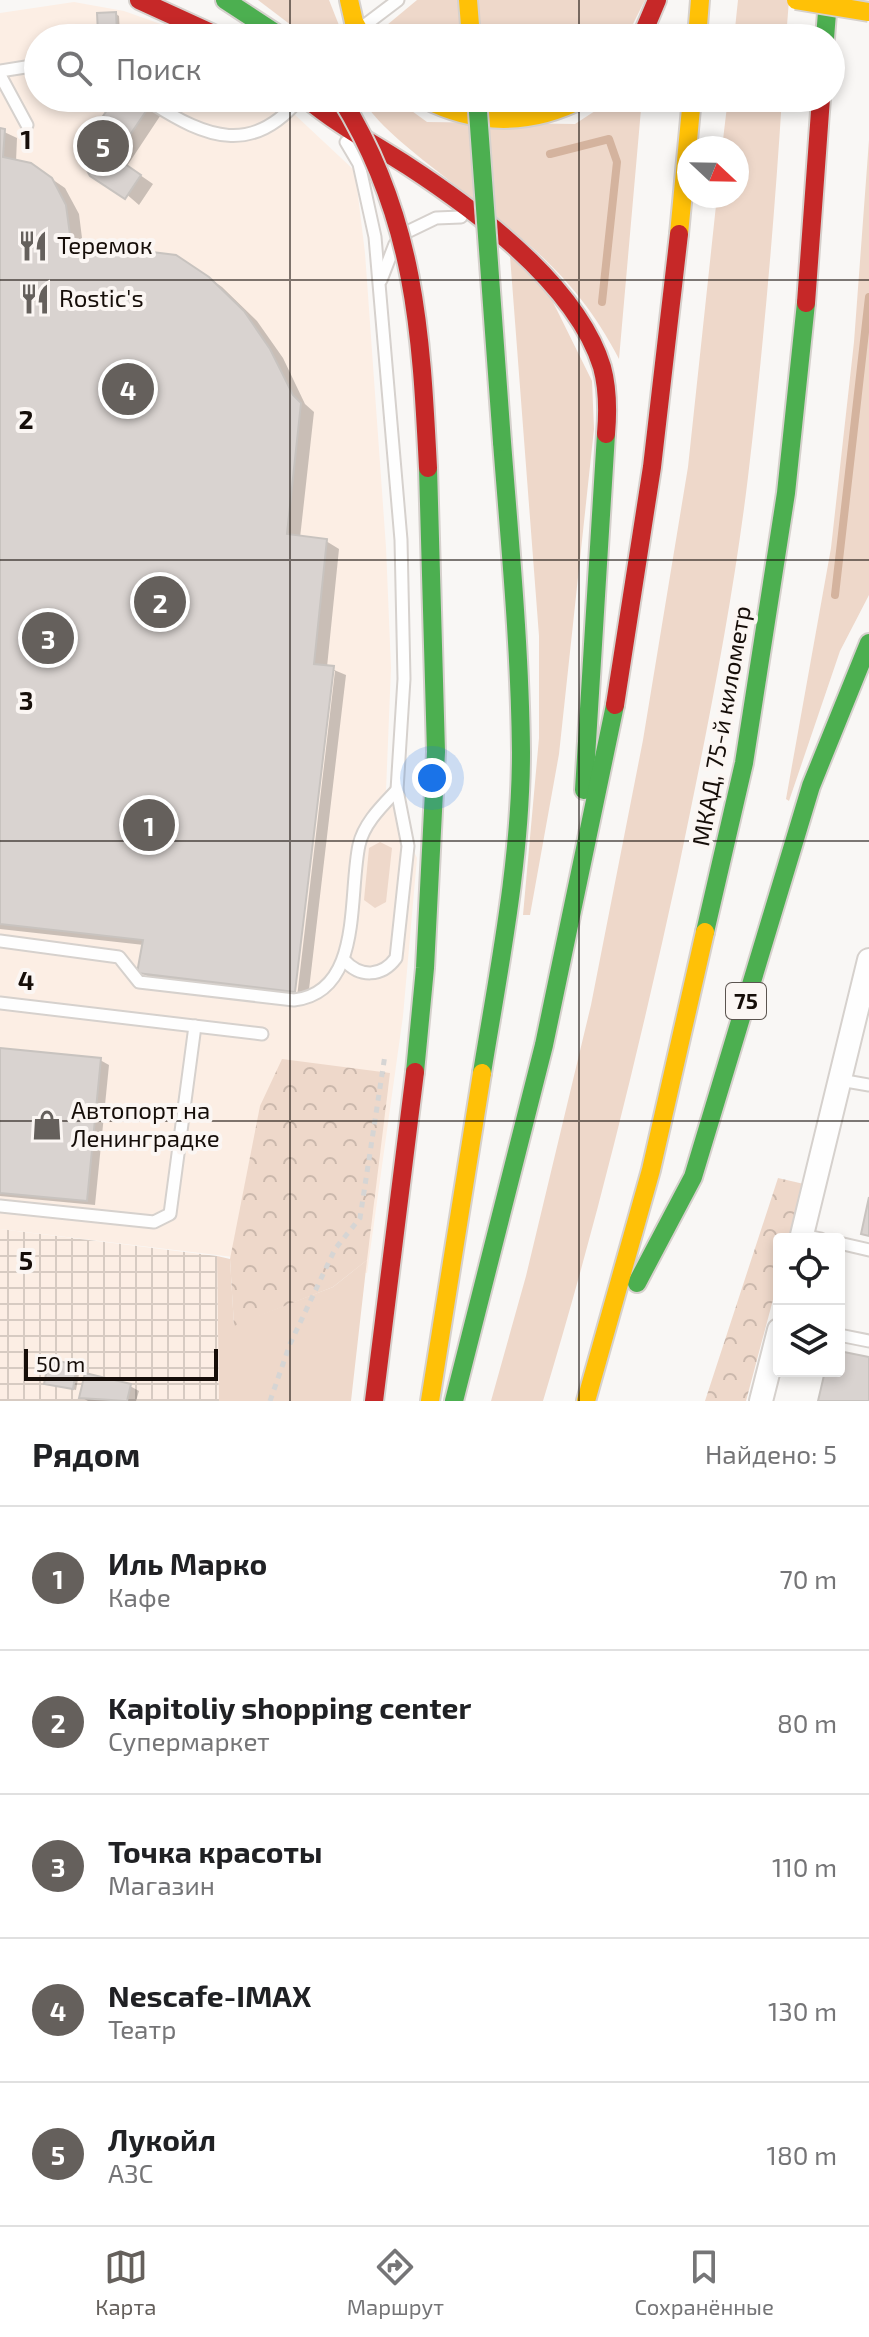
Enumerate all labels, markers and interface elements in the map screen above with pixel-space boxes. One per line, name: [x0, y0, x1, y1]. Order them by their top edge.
search box: [24, 24, 845, 112]
icon: search: [52, 46, 96, 90]
text: Поиск: [116, 50, 202, 86]
pin: 5: [77, 116, 129, 176]
text: 1: [20, 123, 32, 154]
north arrow: [677, 136, 749, 208]
restaurant icon: Теремок: [16, 229, 50, 263]
place label: Теремок: [57, 230, 153, 259]
restaurant icon: Rostic's: [18, 282, 52, 316]
place label: Rostic's: [59, 283, 144, 312]
pin: 4: [102, 359, 154, 419]
text: 2: [18, 403, 34, 434]
pin: 2: [134, 572, 186, 632]
street label: МКАД, 75-й километр: [685, 603, 756, 848]
pin: 3: [22, 608, 74, 668]
text: 3: [19, 684, 33, 715]
your location: [412, 758, 452, 798]
pin: 1: [123, 795, 175, 855]
text: 4: [18, 964, 34, 995]
road number: 75: [726, 983, 766, 1019]
place label: Автопорт на Ленинградке: [71, 1095, 220, 1152]
shop icon: Автопорт на Ленинградке: [30, 1108, 64, 1142]
map controls: [773, 1233, 845, 1377]
button: locate: [773, 1233, 845, 1305]
text: 5: [19, 1244, 33, 1275]
button: layers: [773, 1305, 845, 1377]
scale bar: [24, 1345, 218, 1381]
text: 50 m: [36, 1350, 85, 1376]
text: Рядом: [32, 1433, 140, 1474]
text: Найдено: 5: [705, 1438, 837, 1469]
text: Иль Марко: [108, 1545, 267, 1581]
text: 1: [52, 1563, 64, 1594]
text: 70 m: [779, 1563, 837, 1594]
text: Кафе: [108, 1581, 171, 1612]
text: Kapitoliy shopping center: [108, 1689, 471, 1725]
text: 2: [50, 1707, 66, 1738]
text: 80 m: [777, 1707, 837, 1738]
text: Супермаркет: [108, 1725, 270, 1756]
text: Точка красоты: [108, 1833, 322, 1869]
text: 3: [51, 1851, 65, 1882]
text: 110 m: [772, 1851, 837, 1882]
text: Магазин: [108, 1869, 215, 1900]
text: Nescafe-IMAX: [108, 1977, 311, 2013]
text: 4: [50, 1995, 66, 2026]
text: 130 m: [768, 1995, 837, 2026]
text: Театр: [108, 2013, 176, 2044]
text: Лукойл: [108, 2121, 216, 2157]
text: 5: [51, 2139, 65, 2170]
text: 180 m: [767, 2139, 837, 2170]
text: АЗС: [108, 2157, 153, 2188]
tab: Карта: [95, 2245, 156, 2319]
tab: Маршрут: [347, 2245, 444, 2319]
tab: Сохранённые: [634, 2245, 774, 2319]

